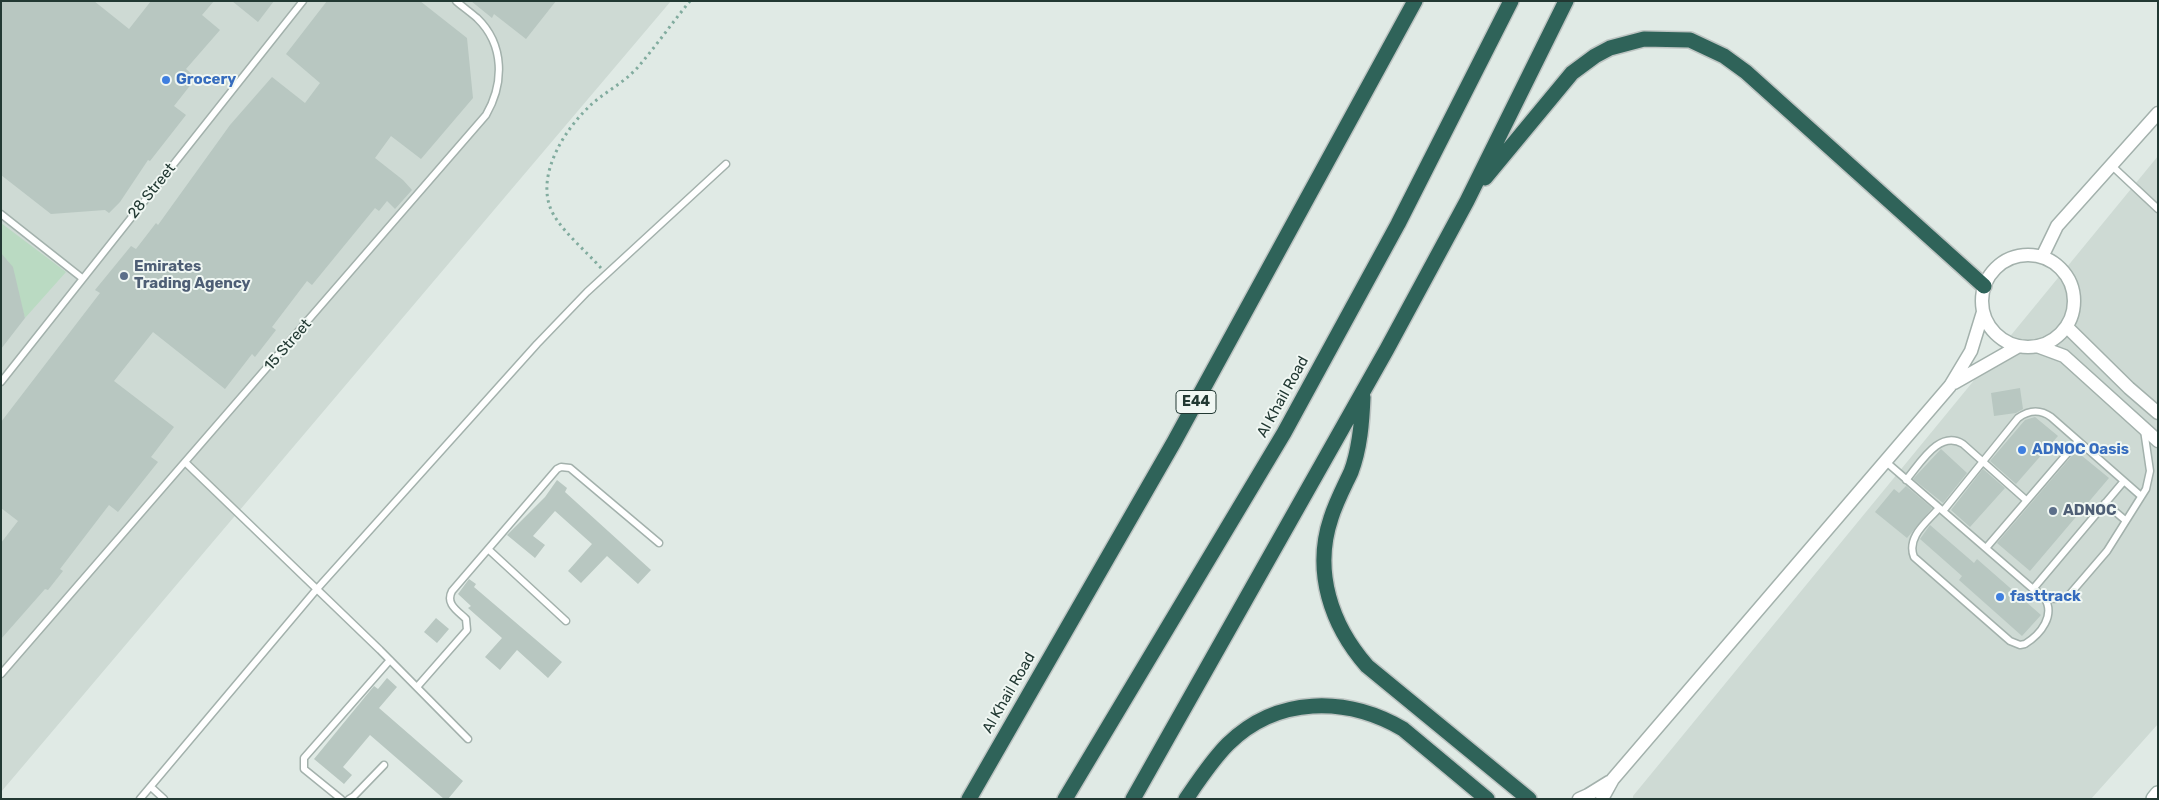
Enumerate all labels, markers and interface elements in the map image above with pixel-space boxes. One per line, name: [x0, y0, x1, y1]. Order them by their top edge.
place label: Grocery: [176, 71, 236, 89]
marker: Grocery: [160, 74, 172, 86]
street label: 28 Street: [124, 160, 180, 222]
place label: Emirates Trading Agency: [134, 258, 251, 293]
marker: Emirates Trading Agency: [118, 270, 130, 282]
street label: 15 Street: [261, 316, 315, 374]
street label: Al Khail Road: [1253, 353, 1313, 441]
road number: E44: [1176, 391, 1216, 414]
place label: ADNOC Oasis: [2032, 441, 2129, 459]
marker: ADNOC Oasis: [2016, 444, 2028, 456]
place label: ADNOC: [2063, 502, 2116, 520]
marker: ADNOC: [2047, 505, 2059, 517]
place label: fasttrack: [2010, 588, 2081, 606]
marker: fasttrack: [1994, 591, 2006, 603]
street label: Al Khail Road: [979, 649, 1039, 737]

